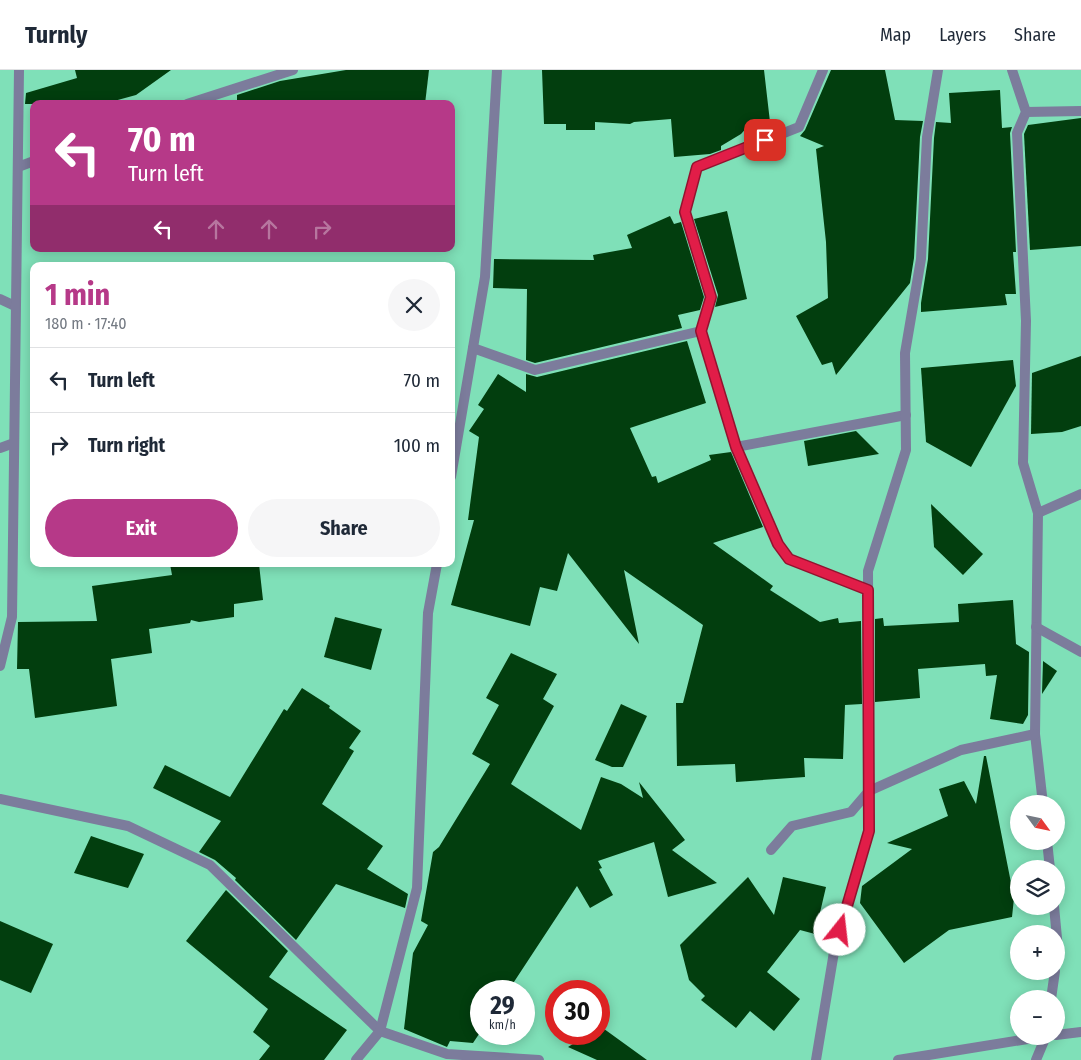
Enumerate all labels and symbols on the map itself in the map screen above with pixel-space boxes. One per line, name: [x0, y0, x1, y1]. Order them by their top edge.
pin: [744, 119, 786, 161]
north arrow: [1010, 795, 1065, 850]
position arrow: [813, 903, 865, 955]
speed limit sign: 30: [545, 980, 610, 1045]

